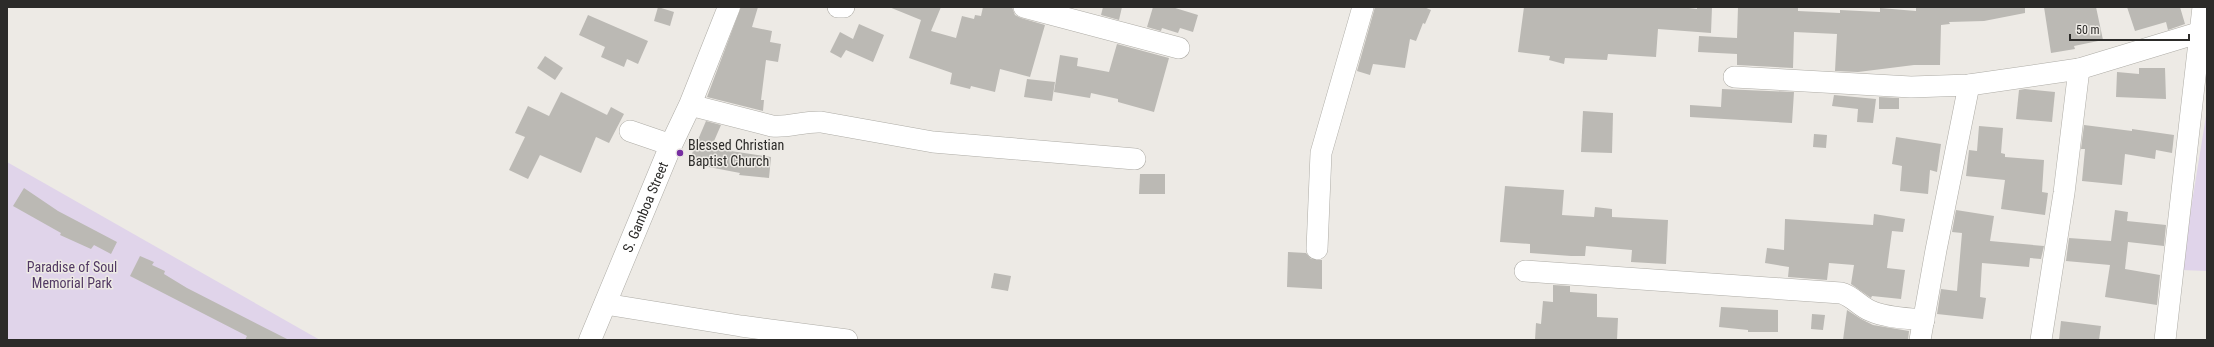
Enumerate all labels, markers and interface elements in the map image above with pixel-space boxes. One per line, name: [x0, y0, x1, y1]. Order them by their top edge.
scale bar: [2070, 16, 2189, 42]
text: 50 m: [2076, 23, 2100, 37]
place label: Blessed Christian Baptist Church: [688, 137, 784, 169]
marker: Blessed Christian Baptist Church: [675, 148, 685, 158]
street label: S. Gamboa Street: [619, 159, 671, 255]
park label: Paradise of Soul Memorial Park: [27, 259, 117, 291]

